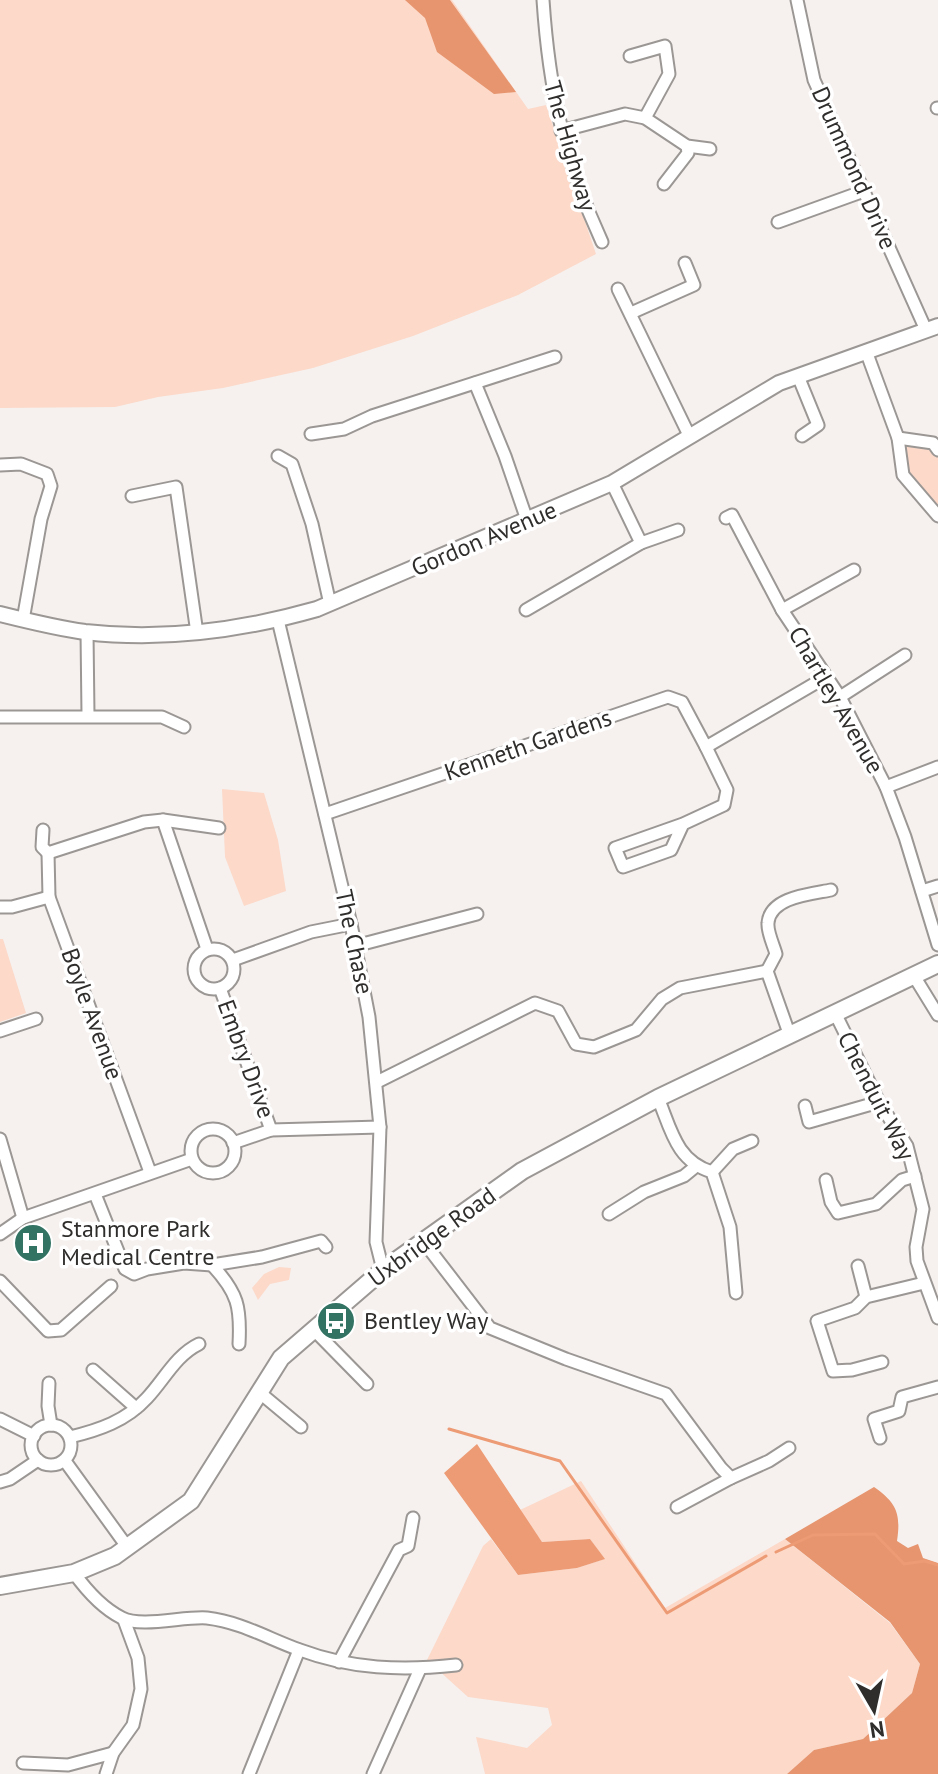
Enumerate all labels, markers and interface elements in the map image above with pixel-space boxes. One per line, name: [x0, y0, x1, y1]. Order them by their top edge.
street label: The Highway: [537, 77, 604, 215]
street label: Drummond Drive: [805, 82, 904, 254]
street label: Gordon Avenue: [406, 494, 561, 583]
street label: Chartley Avenue: [782, 620, 891, 779]
street label: Kenneth Gardens: [440, 701, 616, 788]
street label: The Chase: [328, 887, 381, 997]
street label: Boyle Avenue: [54, 944, 131, 1084]
street label: Embry Drive: [211, 995, 282, 1122]
street label: Chenduit Way: [831, 1026, 922, 1165]
street label: Uxbridge Road: [362, 1180, 502, 1293]
place label: Stanmore Park Medical Centre: [61, 1213, 214, 1272]
hospital icon: Stanmore Park Medical Centre: [12, 1222, 54, 1264]
bus stop icon: Bentley Way: [315, 1300, 357, 1342]
place label: Bentley Way: [364, 1305, 488, 1336]
north arrow: [834, 1670, 914, 1750]
text: N: [868, 1715, 886, 1745]

